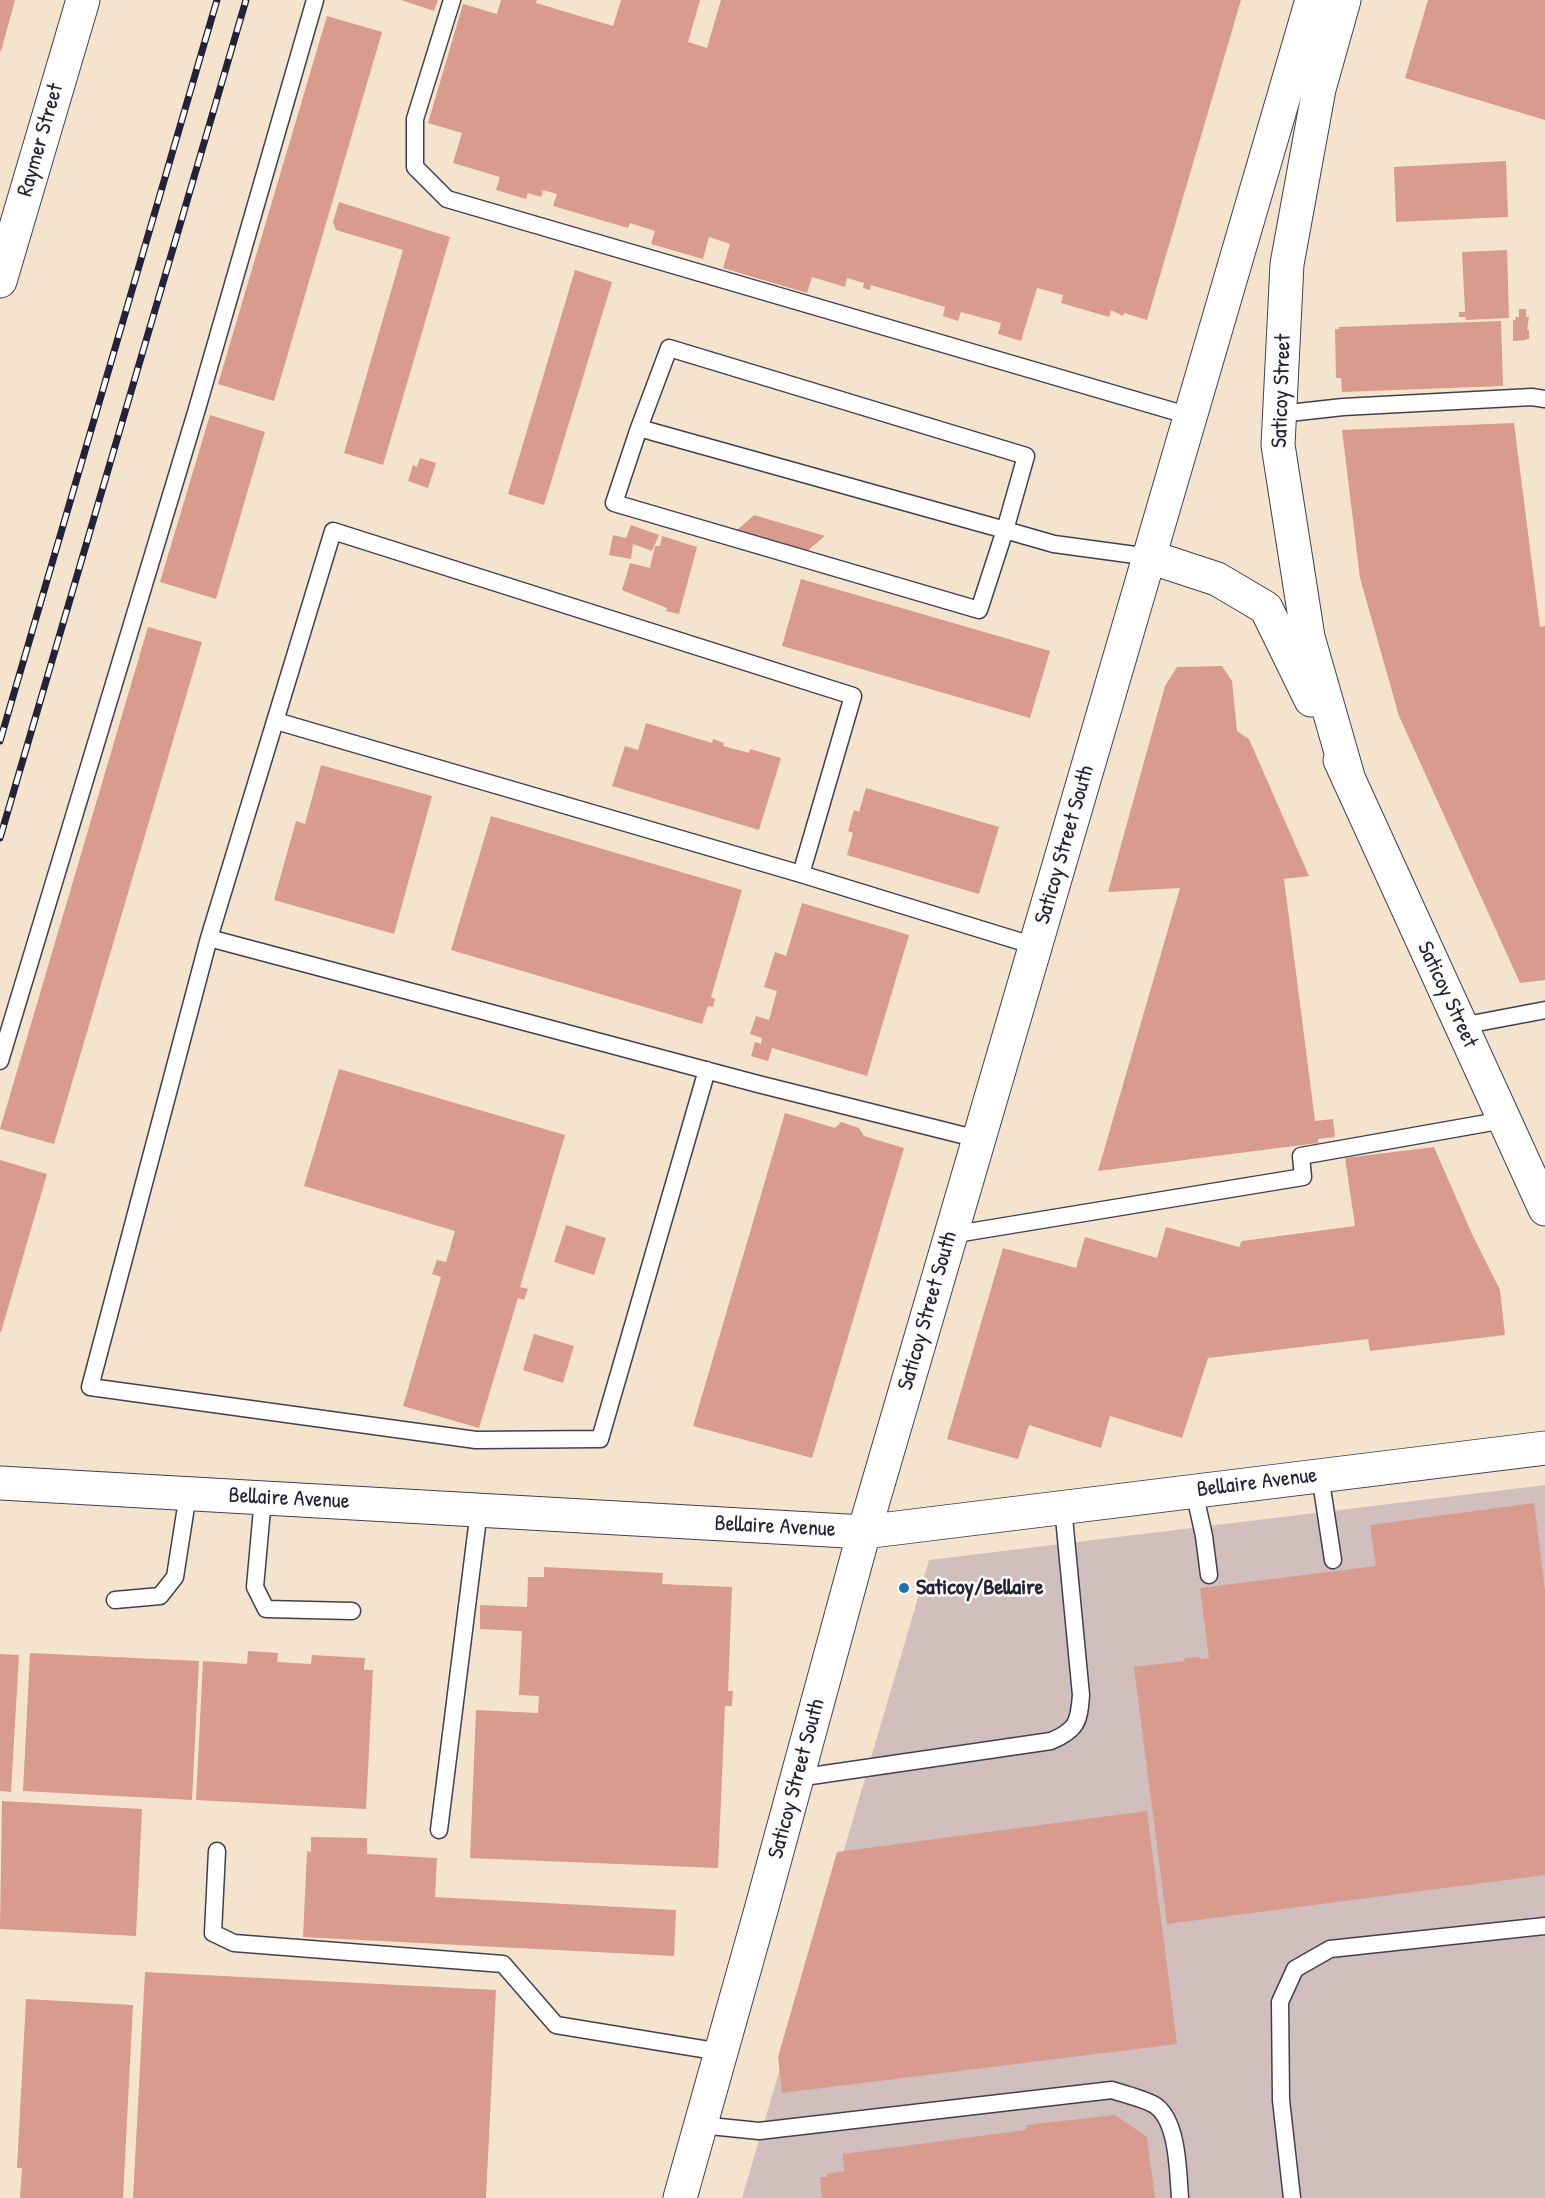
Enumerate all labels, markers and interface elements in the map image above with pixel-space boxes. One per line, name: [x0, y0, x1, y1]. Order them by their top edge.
street label: Raymer Street: [12, 80, 70, 200]
street label: Saticoy Street: [1267, 333, 1297, 449]
street label: Saticoy Street South: [1030, 763, 1100, 927]
street label: Saticoy Street: [1411, 938, 1483, 1052]
street label: Saticoy Street South: [893, 1229, 963, 1393]
street label: Bellaire Avenue: [1195, 1463, 1319, 1503]
street label: Bellaire Avenue: [228, 1483, 350, 1515]
street label: Bellaire Avenue: [714, 1511, 836, 1543]
place label: Saticoy/Bellaire: [916, 1575, 1043, 1601]
marker: Saticoy/Bellaire: [897, 1581, 911, 1595]
street label: Saticoy Street South: [763, 1696, 831, 1862]

